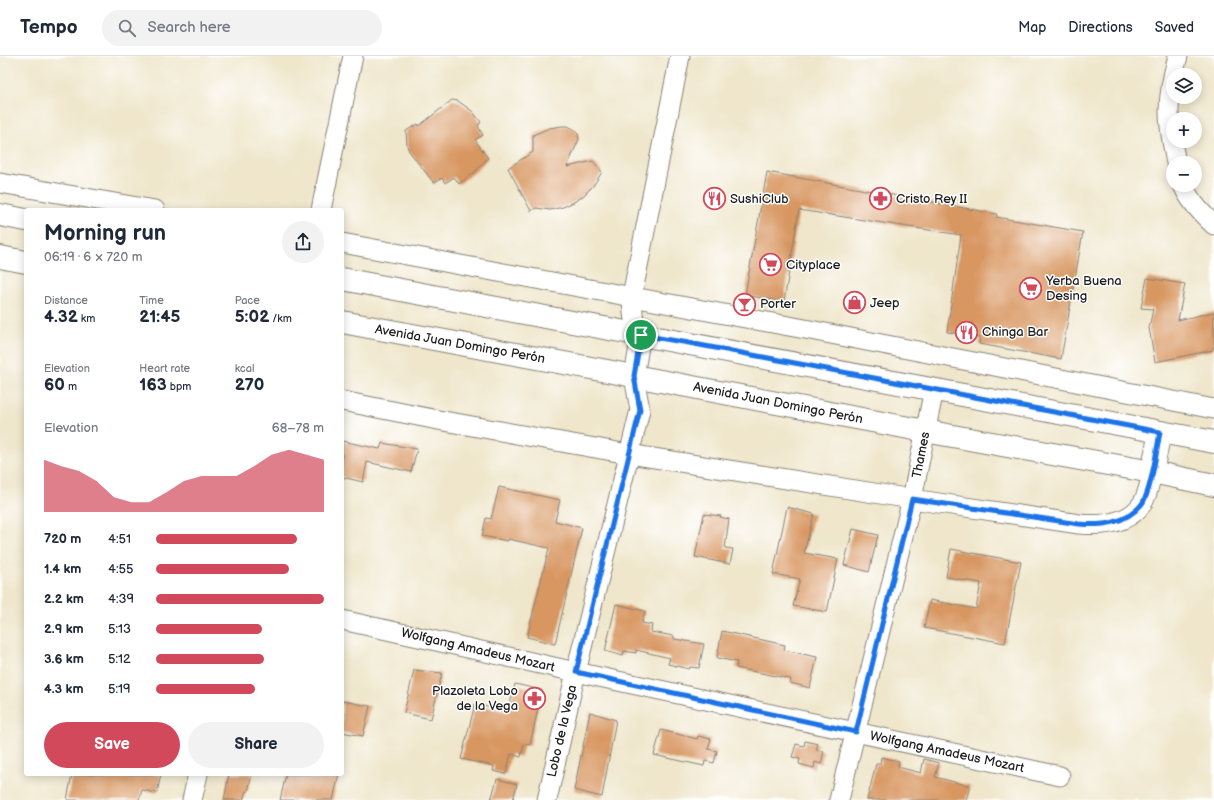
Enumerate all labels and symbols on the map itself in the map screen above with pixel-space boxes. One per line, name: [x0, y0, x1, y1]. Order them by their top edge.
restaurant icon: SushiClub: [701, 186, 727, 212]
pharmacy icon: Cristo Rey II: [868, 186, 894, 212]
place label: SushiClub: [730, 191, 788, 207]
place label: Cristo Rey II: [896, 191, 967, 207]
supermarket icon: Cityplace: [757, 252, 783, 278]
place label: Cityplace: [786, 257, 841, 273]
place label: Yerba Buena Desing: [1045, 273, 1122, 304]
supermarket icon: Yerba Buena Desing: [1018, 275, 1044, 301]
shop icon: Jeep: [841, 290, 867, 316]
bar icon: Porter: [731, 291, 757, 317]
place label: Jeep: [870, 295, 899, 311]
place label: Porter: [760, 296, 796, 312]
pin: [624, 318, 658, 352]
restaurant icon: Chinga Bar: [953, 319, 979, 345]
street label: Avenida Juan Domingo Perón: [374, 321, 546, 367]
place label: Chinga Bar: [982, 324, 1048, 340]
street label: Avenida Juan Domingo Perón: [692, 379, 864, 427]
street label: Thames: [909, 430, 933, 480]
street label: Wolfgang Amadeus Mozart: [400, 625, 556, 675]
place label: Plazoleta Lobo de la Vega: [432, 683, 518, 714]
street label: Lobo de la Vega: [544, 683, 580, 779]
pharmacy icon: Plazoleta Lobo de la Vega: [521, 685, 547, 711]
street label: Wolfgang Amadeus Mozart: [868, 728, 1026, 776]

